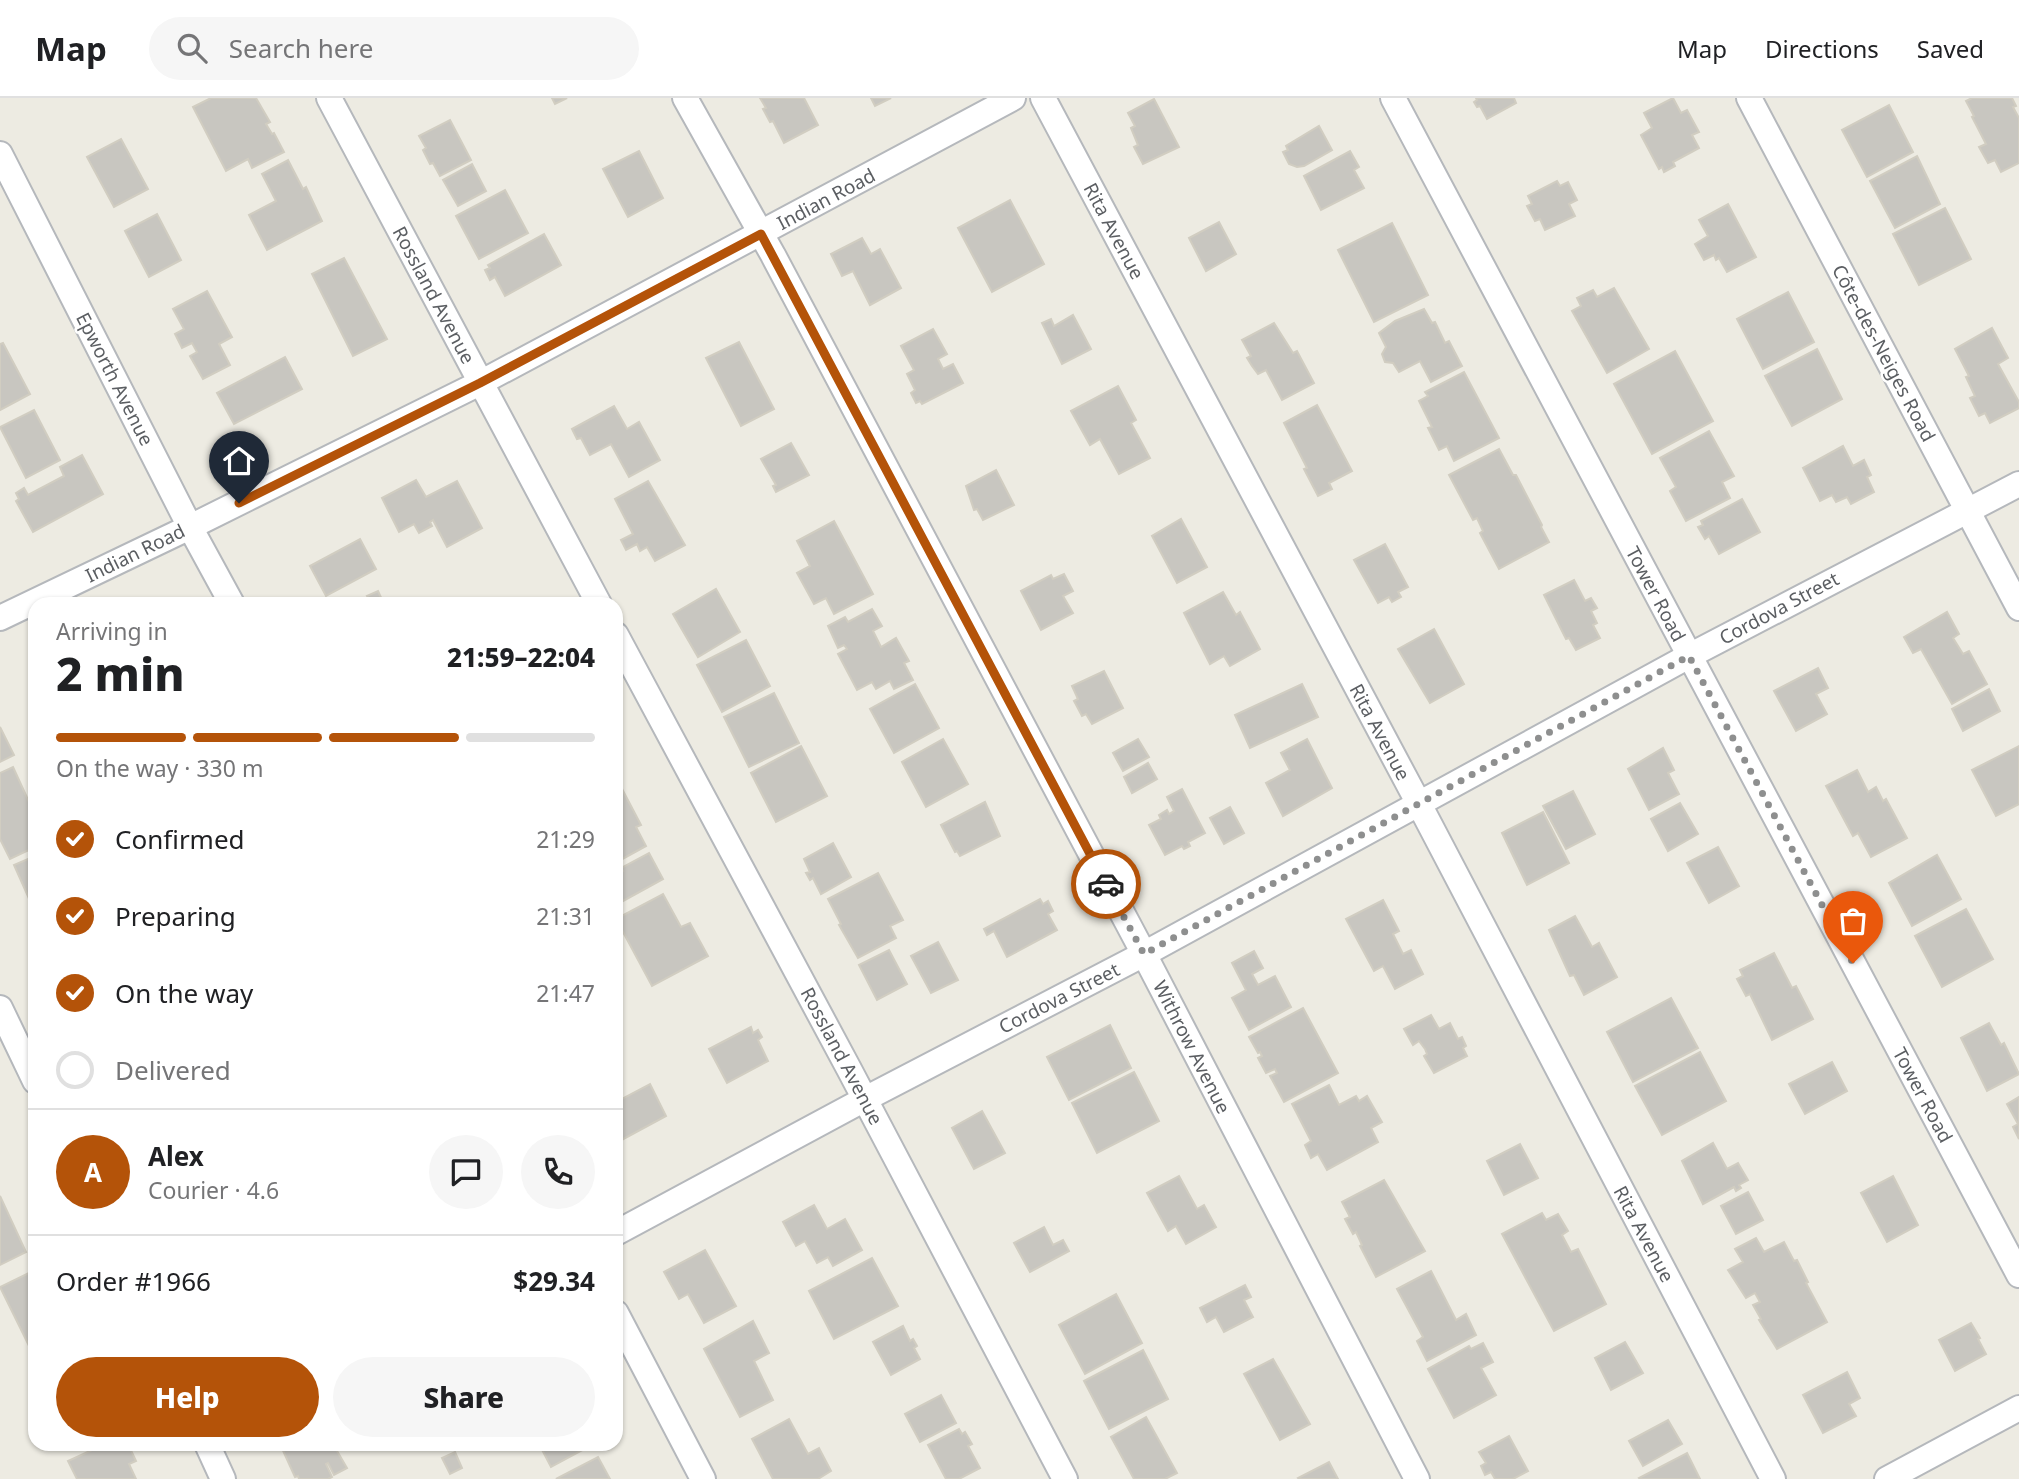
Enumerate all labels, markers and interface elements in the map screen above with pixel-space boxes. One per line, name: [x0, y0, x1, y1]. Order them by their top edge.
search box: [149, 17, 639, 80]
text: Map: [35, 26, 107, 71]
icon: search: [173, 29, 211, 67]
text: Search here: [229, 30, 373, 66]
text: Map: [1677, 32, 1727, 65]
text: Directions: [1765, 32, 1879, 65]
text: Saved: [1917, 32, 1984, 65]
street label: Indian Road: [772, 162, 880, 236]
street label: Rita Avenue: [1078, 178, 1150, 284]
street label: Rossland Avenue: [387, 222, 481, 368]
street label: Côte-des-Neiges Road: [1826, 260, 1942, 446]
street label: Epworth Avenue: [70, 308, 160, 450]
pin: [209, 431, 269, 503]
icon: home: [220, 442, 258, 480]
street label: Indian Road: [81, 518, 189, 588]
street label: Tower Road: [1620, 542, 1692, 646]
street label: Cordova Street: [1715, 565, 1844, 650]
text: Arriving in: [56, 615, 168, 647]
text: 21:59–22:04: [447, 639, 595, 675]
text: 2 min: [56, 642, 185, 704]
street label: Rita Avenue: [1344, 679, 1416, 785]
text: On the way · 330 m: [56, 752, 263, 784]
icon: check: [56, 820, 94, 858]
text: Confirmed: [115, 821, 245, 857]
text: 21:29: [536, 823, 595, 855]
courier: [1071, 849, 1141, 919]
icon: car: [1087, 865, 1125, 903]
pin: [1823, 891, 1883, 963]
icon: check: [56, 897, 94, 935]
text: Preparing: [115, 898, 236, 934]
text: 21:31: [536, 900, 595, 932]
icon: bag: [1834, 902, 1872, 940]
street label: Cordova Street: [994, 956, 1124, 1040]
icon: check: [56, 974, 94, 1012]
text: On the way: [115, 975, 253, 1011]
street label: Withrow Avenue: [1147, 976, 1237, 1118]
text: 21:47: [536, 977, 595, 1009]
street label: Rossland Avenue: [795, 983, 889, 1129]
street label: Tower Road: [1887, 1043, 1959, 1147]
text: Delivered: [115, 1052, 231, 1088]
button: chat: [429, 1135, 503, 1209]
button: phone: [521, 1135, 595, 1209]
text: Alex: [148, 1138, 204, 1174]
text: A: [84, 1154, 102, 1190]
text: Courier · 4.6: [148, 1174, 279, 1206]
street label: Rita Avenue: [1608, 1181, 1680, 1287]
text: Order #1966: [56, 1263, 211, 1299]
text: $29.34: [513, 1263, 595, 1299]
button: Help: [56, 1357, 319, 1437]
button: Share: [333, 1357, 595, 1437]

